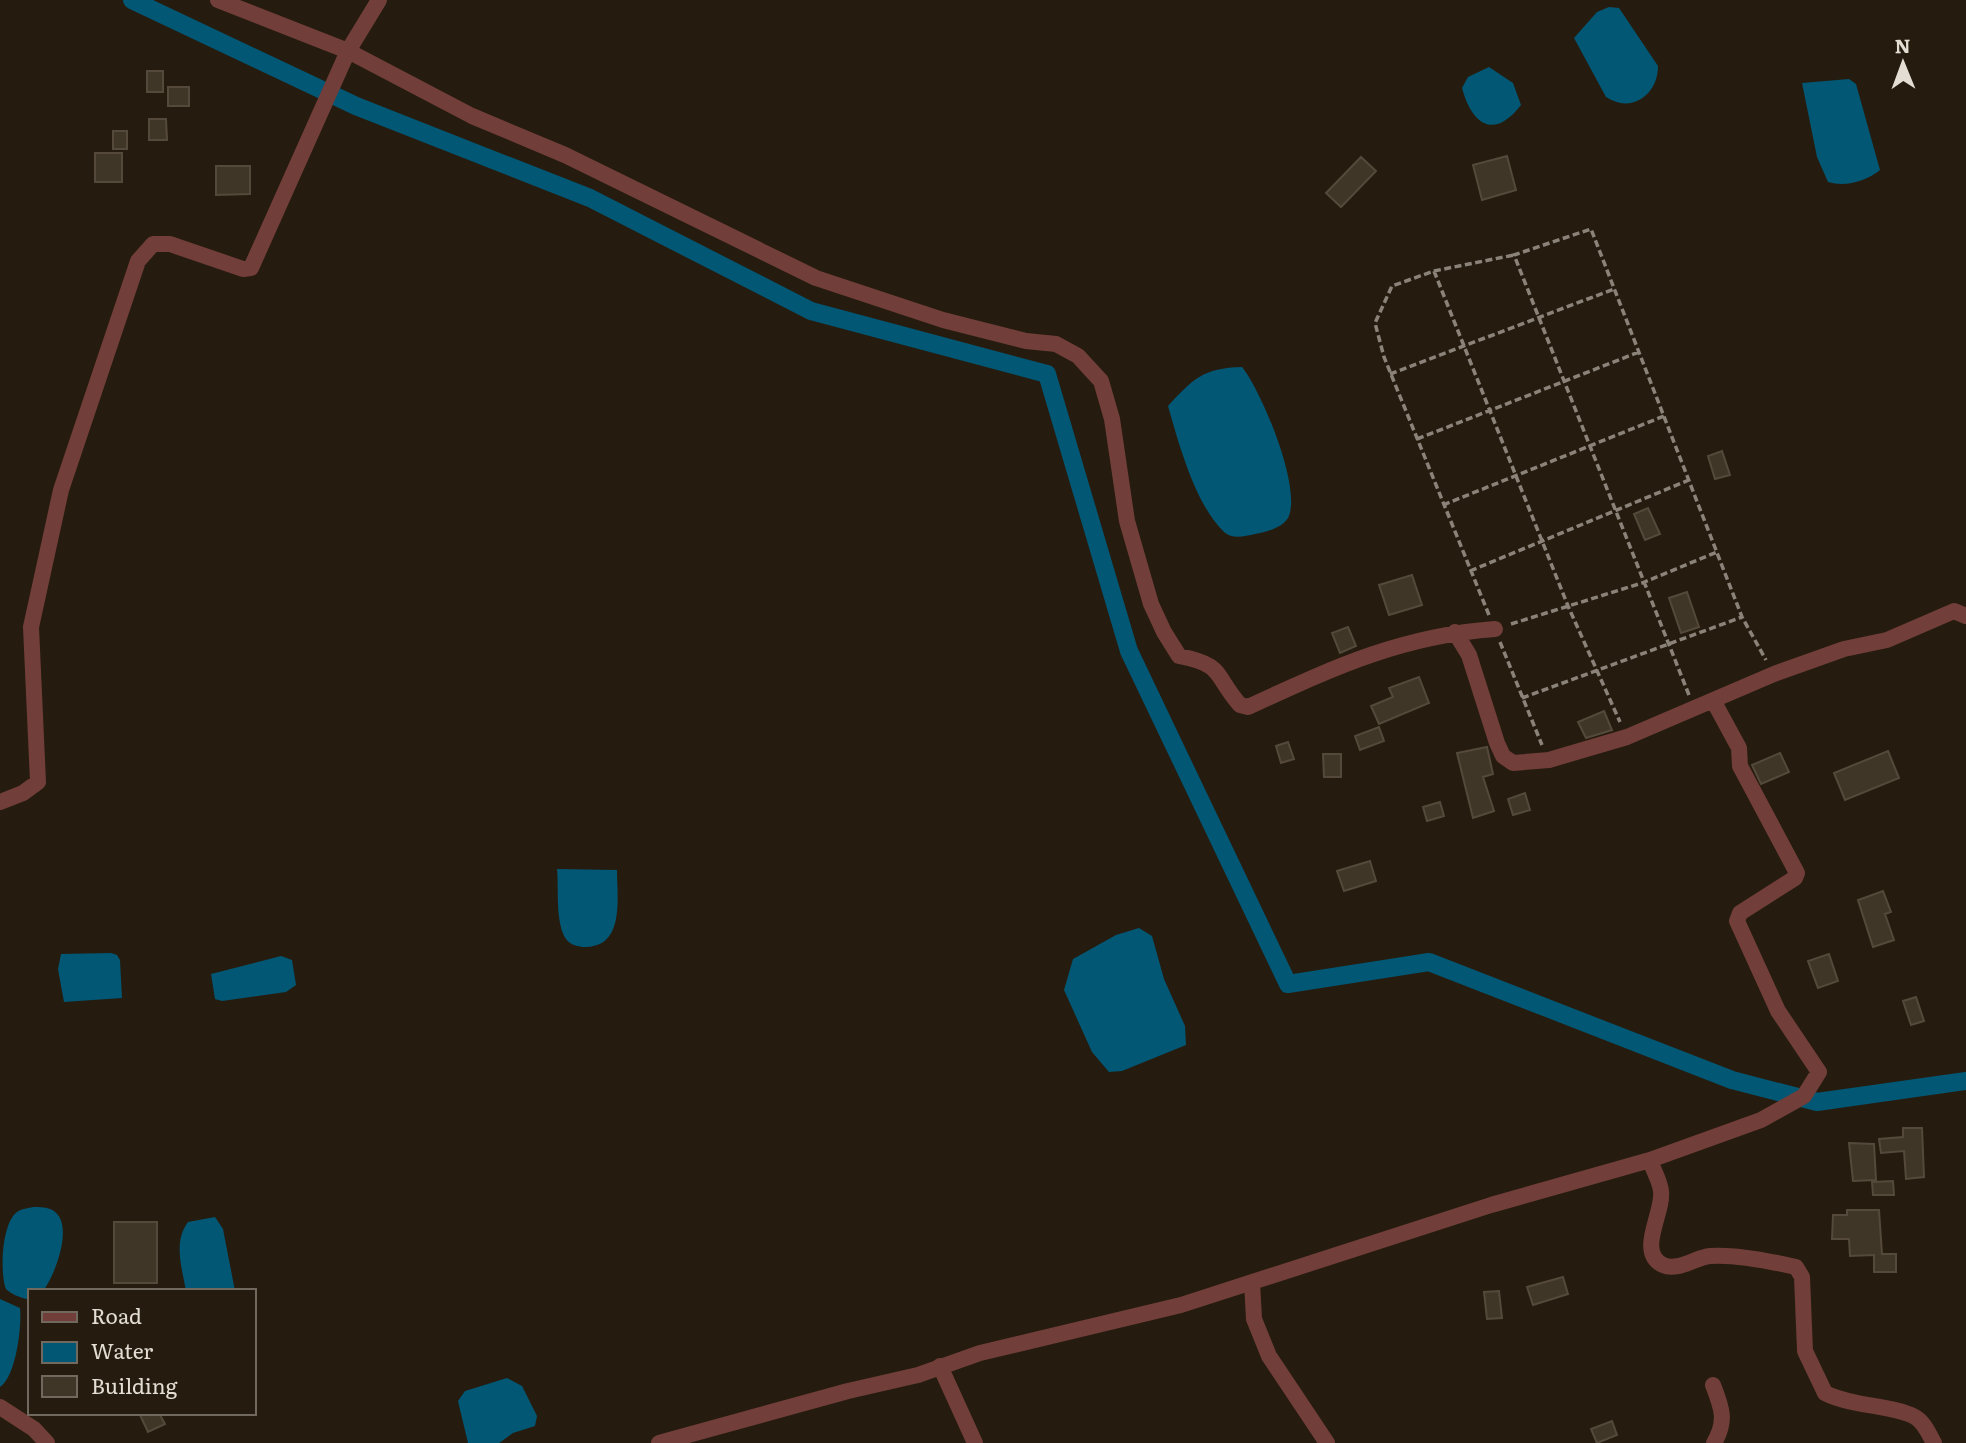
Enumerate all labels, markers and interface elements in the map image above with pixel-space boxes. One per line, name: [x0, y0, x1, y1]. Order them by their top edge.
north arrow: [1868, 28, 1938, 98]
text: N: [1894, 31, 1911, 59]
legend: [28, 1289, 256, 1415]
text: Road: [91, 1299, 142, 1330]
text: Water: [91, 1334, 153, 1365]
text: Building: [91, 1369, 178, 1400]

